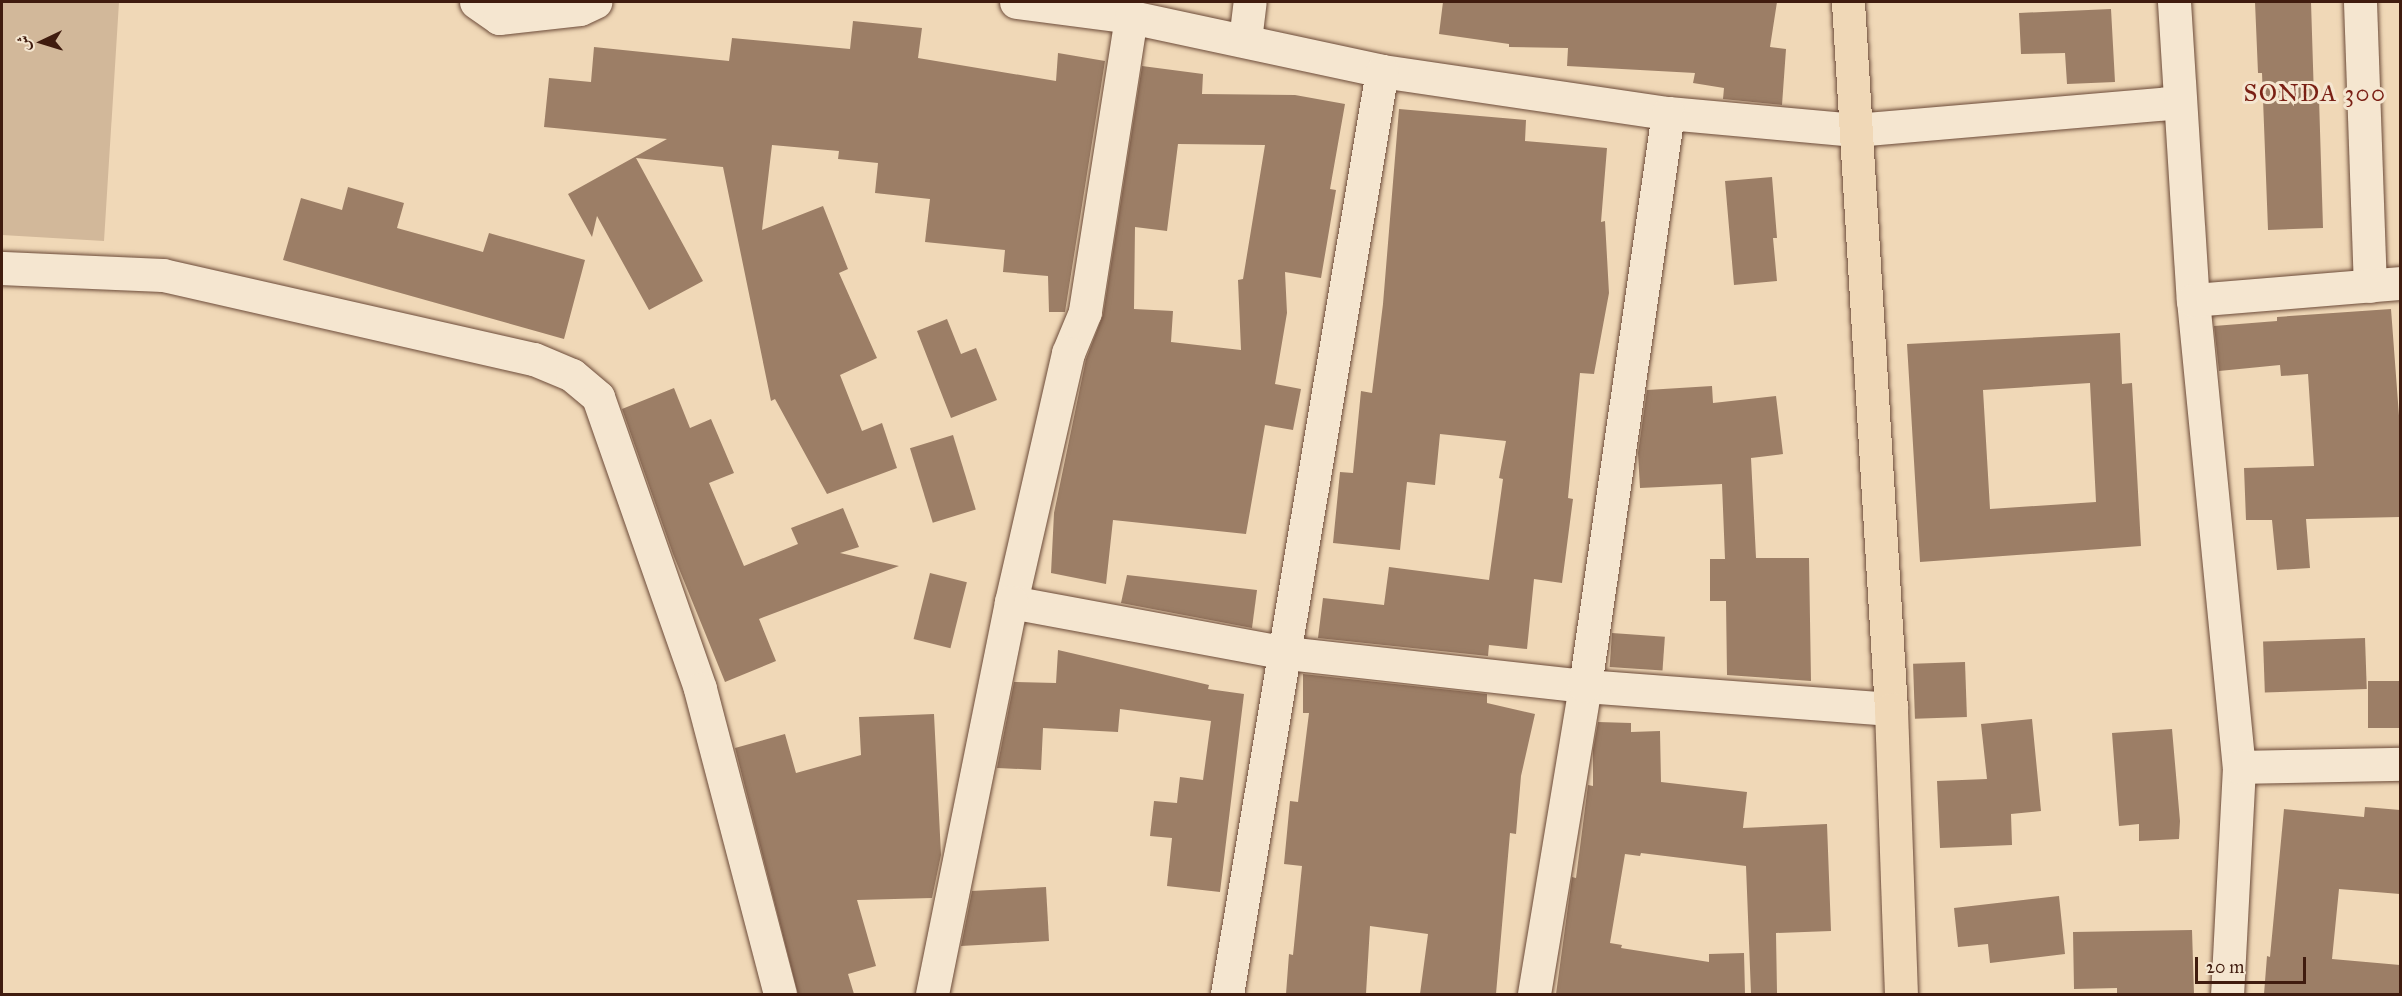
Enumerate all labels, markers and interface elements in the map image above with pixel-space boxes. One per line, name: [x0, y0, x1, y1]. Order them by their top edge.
north arrow: [12, 12, 72, 72]
text: ش: [14, 35, 34, 52]
district label: SONDA 300: [2243, 80, 2387, 108]
scale bar: [2198, 945, 2309, 983]
text: 20 m: [2206, 956, 2244, 978]

